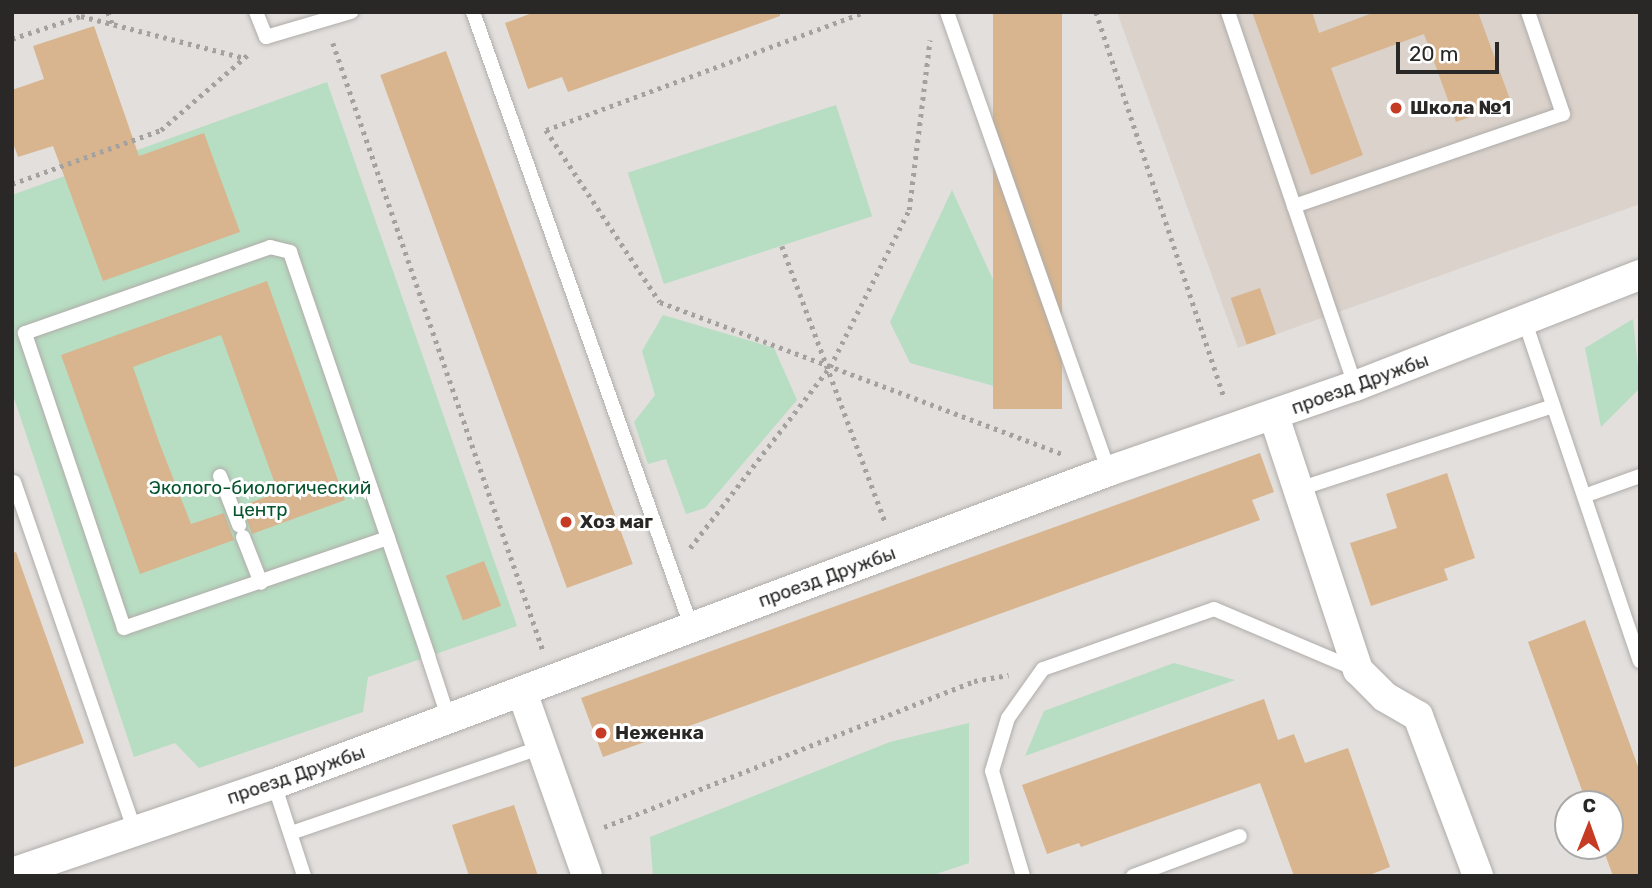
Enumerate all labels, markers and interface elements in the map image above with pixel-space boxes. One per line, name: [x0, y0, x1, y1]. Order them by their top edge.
scale bar: [1400, 28, 1503, 72]
text: 20 m: [1409, 41, 1458, 66]
place label: Школа №1: [1410, 97, 1511, 119]
marker: Школа №1: [1388, 100, 1404, 116]
street label: проезд Дружбы: [1288, 349, 1432, 419]
park label: Эколого-биологический центр: [149, 477, 371, 521]
place label: Хоз маг: [580, 511, 653, 533]
marker: Хоз маг: [558, 514, 574, 530]
street label: проезд Дружбы: [755, 542, 899, 612]
place label: Неженка: [615, 722, 704, 744]
marker: Неженка: [593, 725, 609, 741]
street label: проезд Дружбы: [224, 741, 368, 809]
north arrow: [1554, 790, 1624, 860]
text: С: [1582, 794, 1596, 817]

